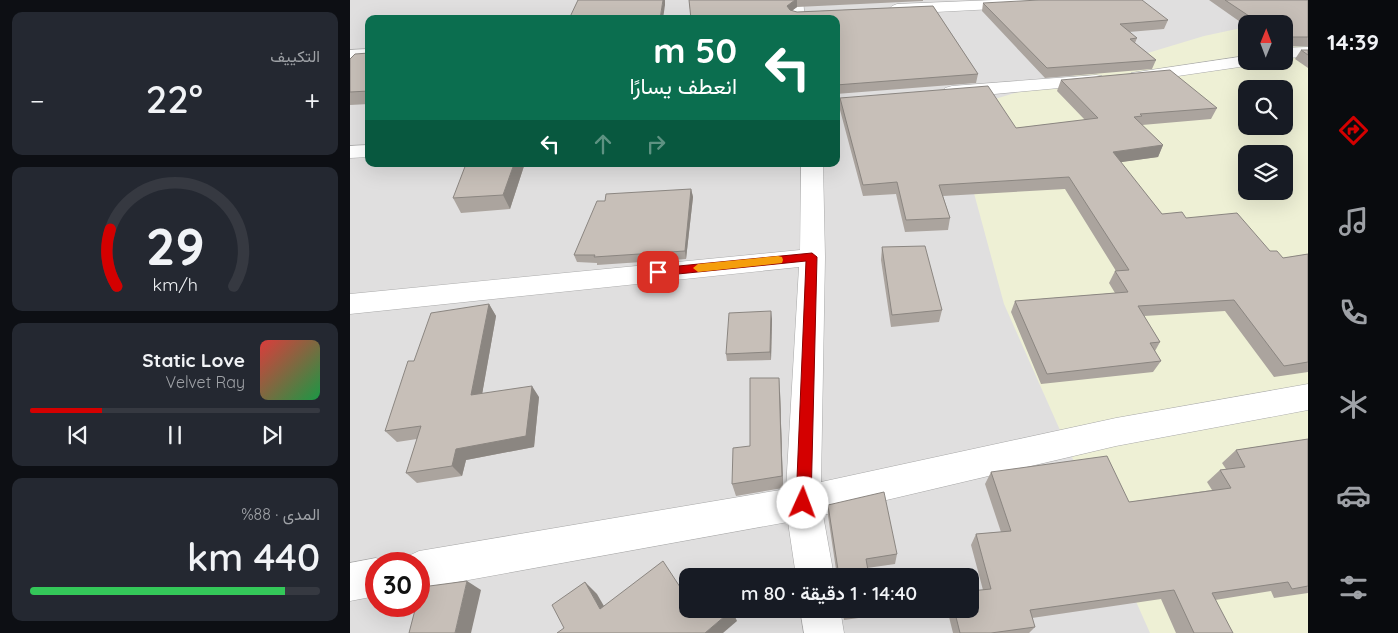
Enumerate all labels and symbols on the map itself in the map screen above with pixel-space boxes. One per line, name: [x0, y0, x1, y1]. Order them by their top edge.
north arrow: [1238, 15, 1292, 70]
pin: [637, 251, 679, 293]
position arrow: [776, 476, 828, 528]
speed limit sign: 30: [365, 552, 430, 617]

